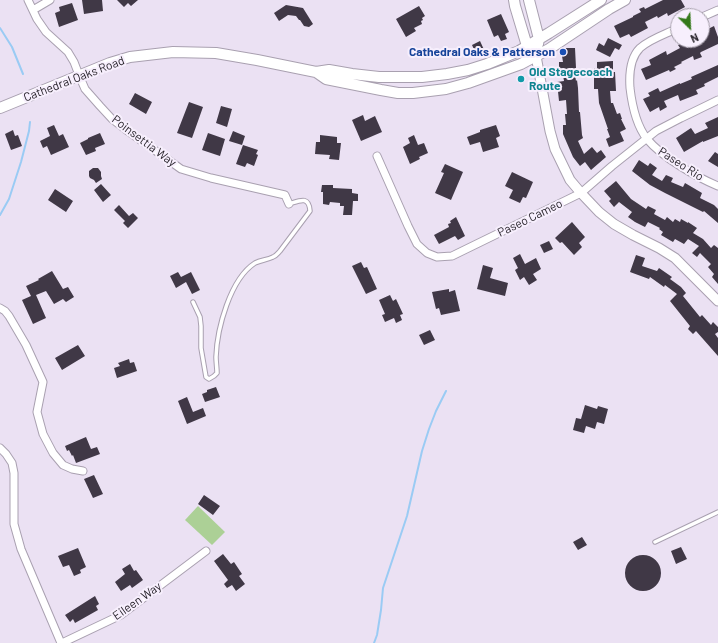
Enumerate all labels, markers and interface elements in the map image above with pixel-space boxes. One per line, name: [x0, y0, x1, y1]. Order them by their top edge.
north arrow: [670, 8, 710, 48]
text: N: [689, 31, 701, 46]
place label: Cathedral Oaks & Patterson: [409, 45, 555, 59]
marker: Cathedral Oaks & Patterson: [558, 47, 568, 57]
street label: Cathedral Oaks Road: [22, 53, 126, 105]
place label: Old Stagecoach Route: [529, 65, 612, 93]
marker: Old Stagecoach Route: [516, 74, 526, 84]
street label: Poinsettia Way: [109, 112, 179, 170]
street label: Paseo Rio: [656, 144, 706, 184]
street label: Paseo Cameo: [495, 196, 565, 240]
street label: Eileen Way: [110, 579, 164, 623]

